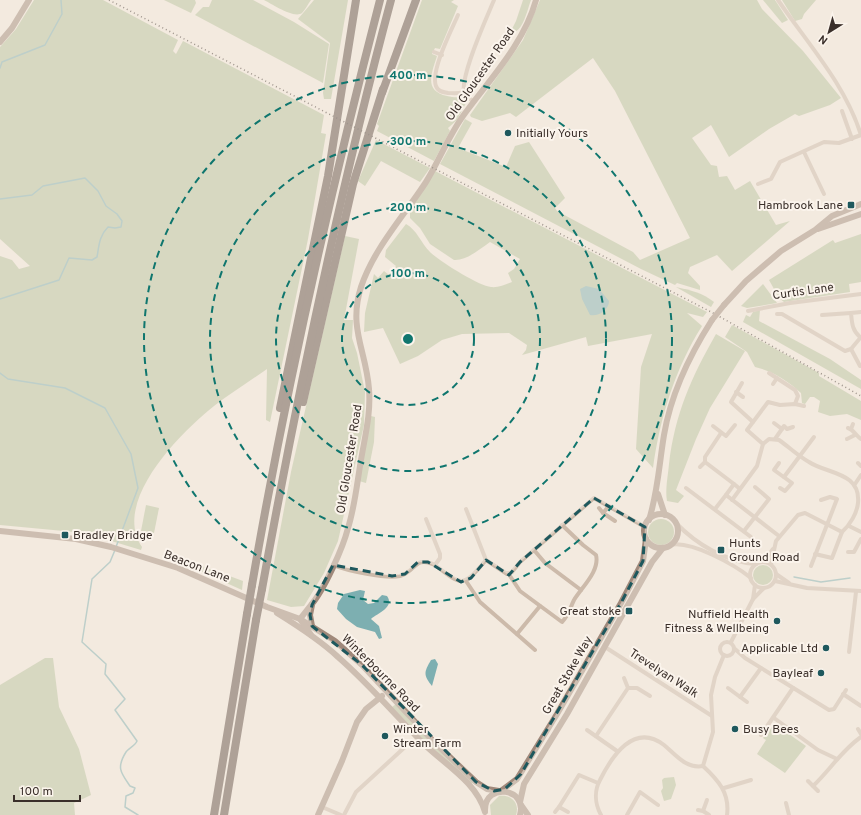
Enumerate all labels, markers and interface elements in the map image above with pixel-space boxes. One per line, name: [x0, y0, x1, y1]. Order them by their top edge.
north arrow: [809, 12, 849, 52]
street label: Old Gloucester Road: [443, 25, 519, 124]
text: N: [816, 31, 831, 47]
text: 400 m: [389, 68, 427, 84]
place label: Initially Yours: [516, 126, 588, 142]
marker: Initially Yours: [503, 128, 513, 138]
text: 300 m: [390, 134, 426, 150]
place label: Hambrook Lane: [758, 198, 843, 214]
text: 200 m: [390, 200, 426, 216]
marker: Hambrook Lane: [846, 200, 856, 210]
text: 100 m: [391, 266, 425, 282]
street label: Curtis Lane: [771, 280, 835, 304]
centre of rings: [401, 332, 415, 346]
street label: Old Gloucester Road: [333, 403, 367, 515]
place label: Bradley Bridge: [73, 528, 153, 544]
marker: Bradley Bridge: [60, 530, 70, 540]
place label: Hunts Ground Road: [729, 536, 799, 566]
marker: Hunts Ground Road: [716, 545, 726, 555]
street label: Beacon Lane: [161, 547, 232, 587]
place label: Great stoke: [559, 604, 621, 620]
marker: Great stoke: [624, 606, 634, 616]
place label: Nuffield Health Fitness & Wellbeing: [664, 607, 769, 637]
marker: Nuffield Health Fitness & Wellbeing: [772, 616, 782, 626]
street label: Winterbourne Road: [338, 631, 423, 716]
street label: Great Stoke Way: [539, 633, 597, 718]
place label: Applicable Ltd: [741, 641, 818, 657]
marker: Applicable Ltd: [821, 643, 831, 653]
street label: Trevelyan Walk: [626, 645, 701, 702]
place label: Bayleaf: [773, 666, 813, 682]
marker: Bayleaf: [816, 668, 826, 678]
place label: Winter Stream Farm: [393, 722, 461, 752]
place label: Busy Bees: [743, 722, 799, 738]
marker: Busy Bees: [730, 724, 740, 734]
marker: Winter Stream Farm: [380, 731, 390, 741]
scale bar: [14, 777, 80, 803]
text: 100 m: [20, 784, 53, 800]

